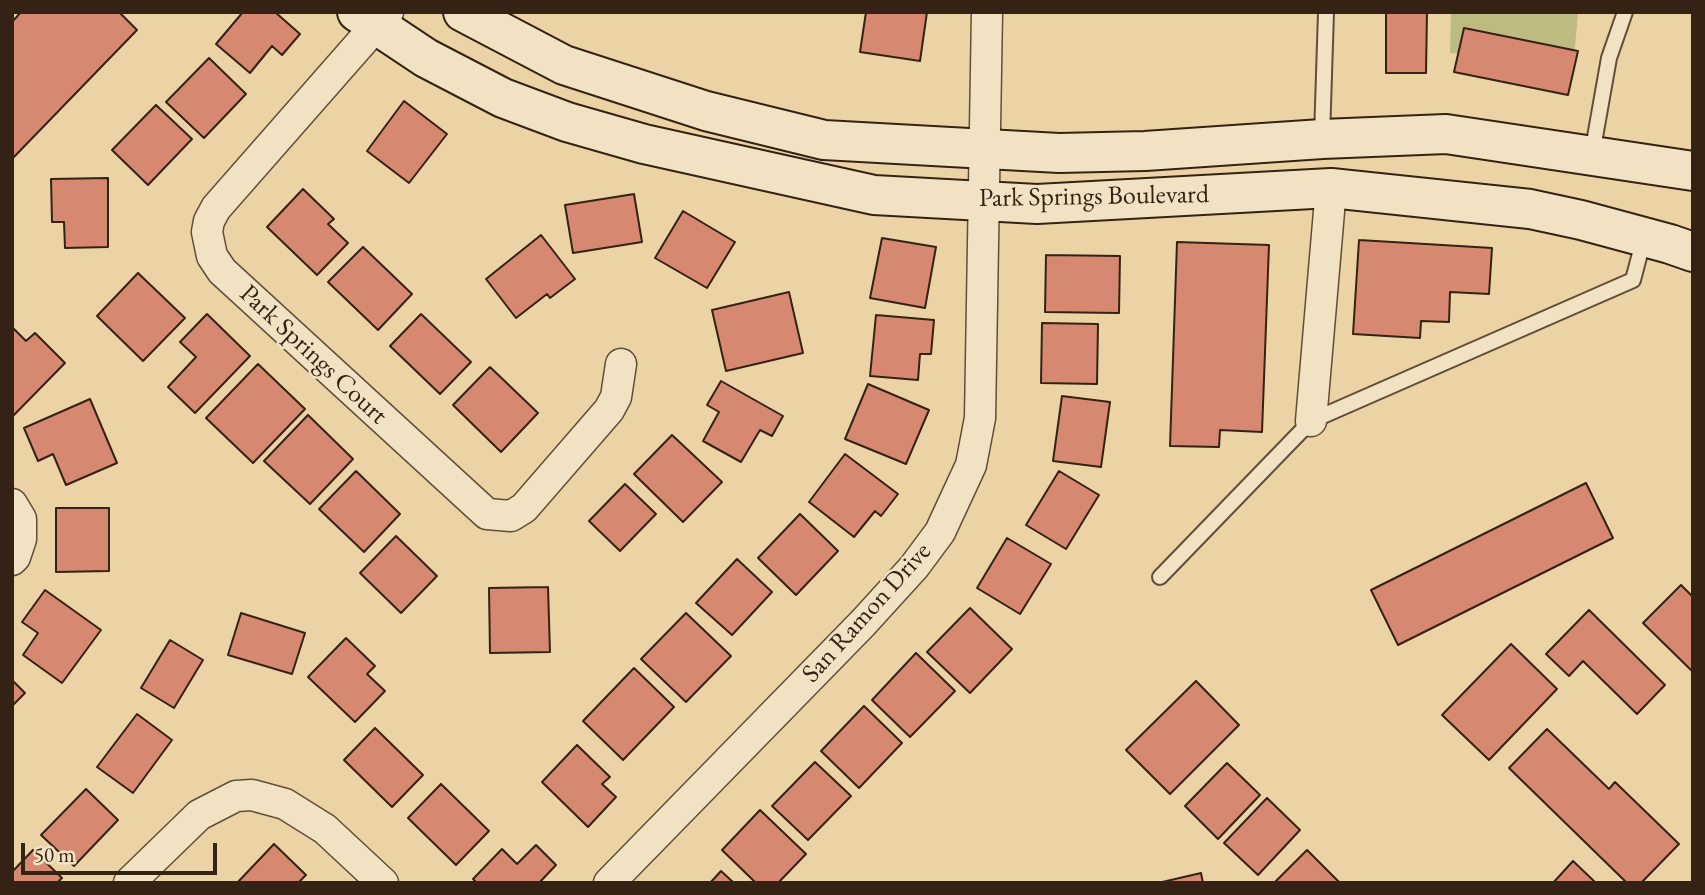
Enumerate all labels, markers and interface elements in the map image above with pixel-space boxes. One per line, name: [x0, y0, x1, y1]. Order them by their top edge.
street label: Park Springs Boulevard: [979, 179, 1209, 215]
street label: Park Springs Court: [233, 279, 393, 431]
street label: San Ramon Drive: [796, 536, 938, 690]
scale bar: [24, 828, 220, 872]
text: 50 m: [34, 841, 75, 868]

